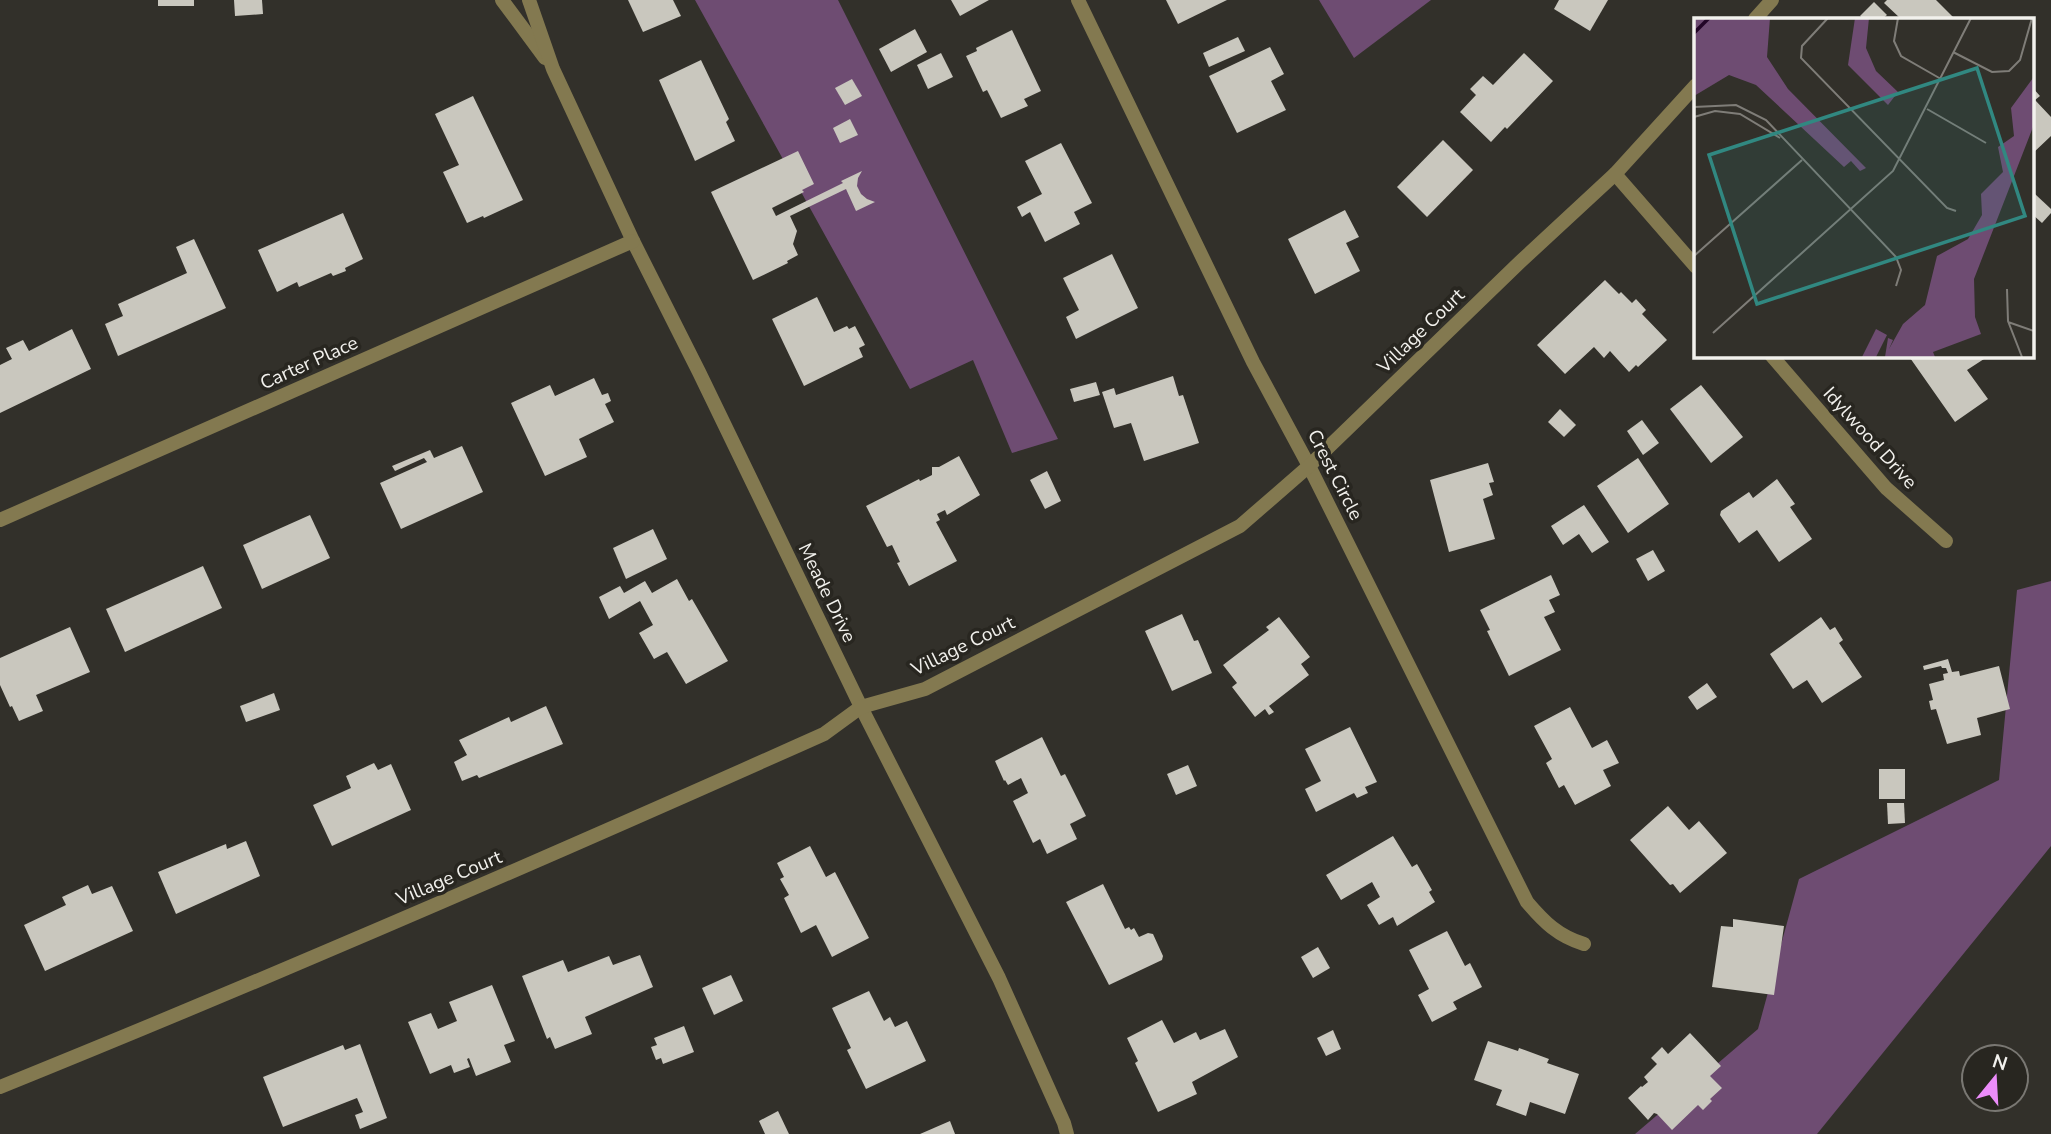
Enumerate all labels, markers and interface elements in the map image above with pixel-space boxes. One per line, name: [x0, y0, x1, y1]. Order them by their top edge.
inset map: [1694, 18, 2034, 357]
street label: Village Court: [1371, 282, 1471, 380]
street label: Carter Place: [256, 330, 362, 396]
street label: Idylwood Drive: [1817, 381, 1923, 495]
street label: Crest Circle: [1301, 425, 1369, 525]
street label: Meade Drive: [792, 539, 862, 647]
street label: Village Court: [906, 610, 1019, 683]
street label: Village Court: [391, 844, 506, 912]
north arrow: [1960, 1043, 2030, 1113]
text: N: [1989, 1048, 2011, 1077]

